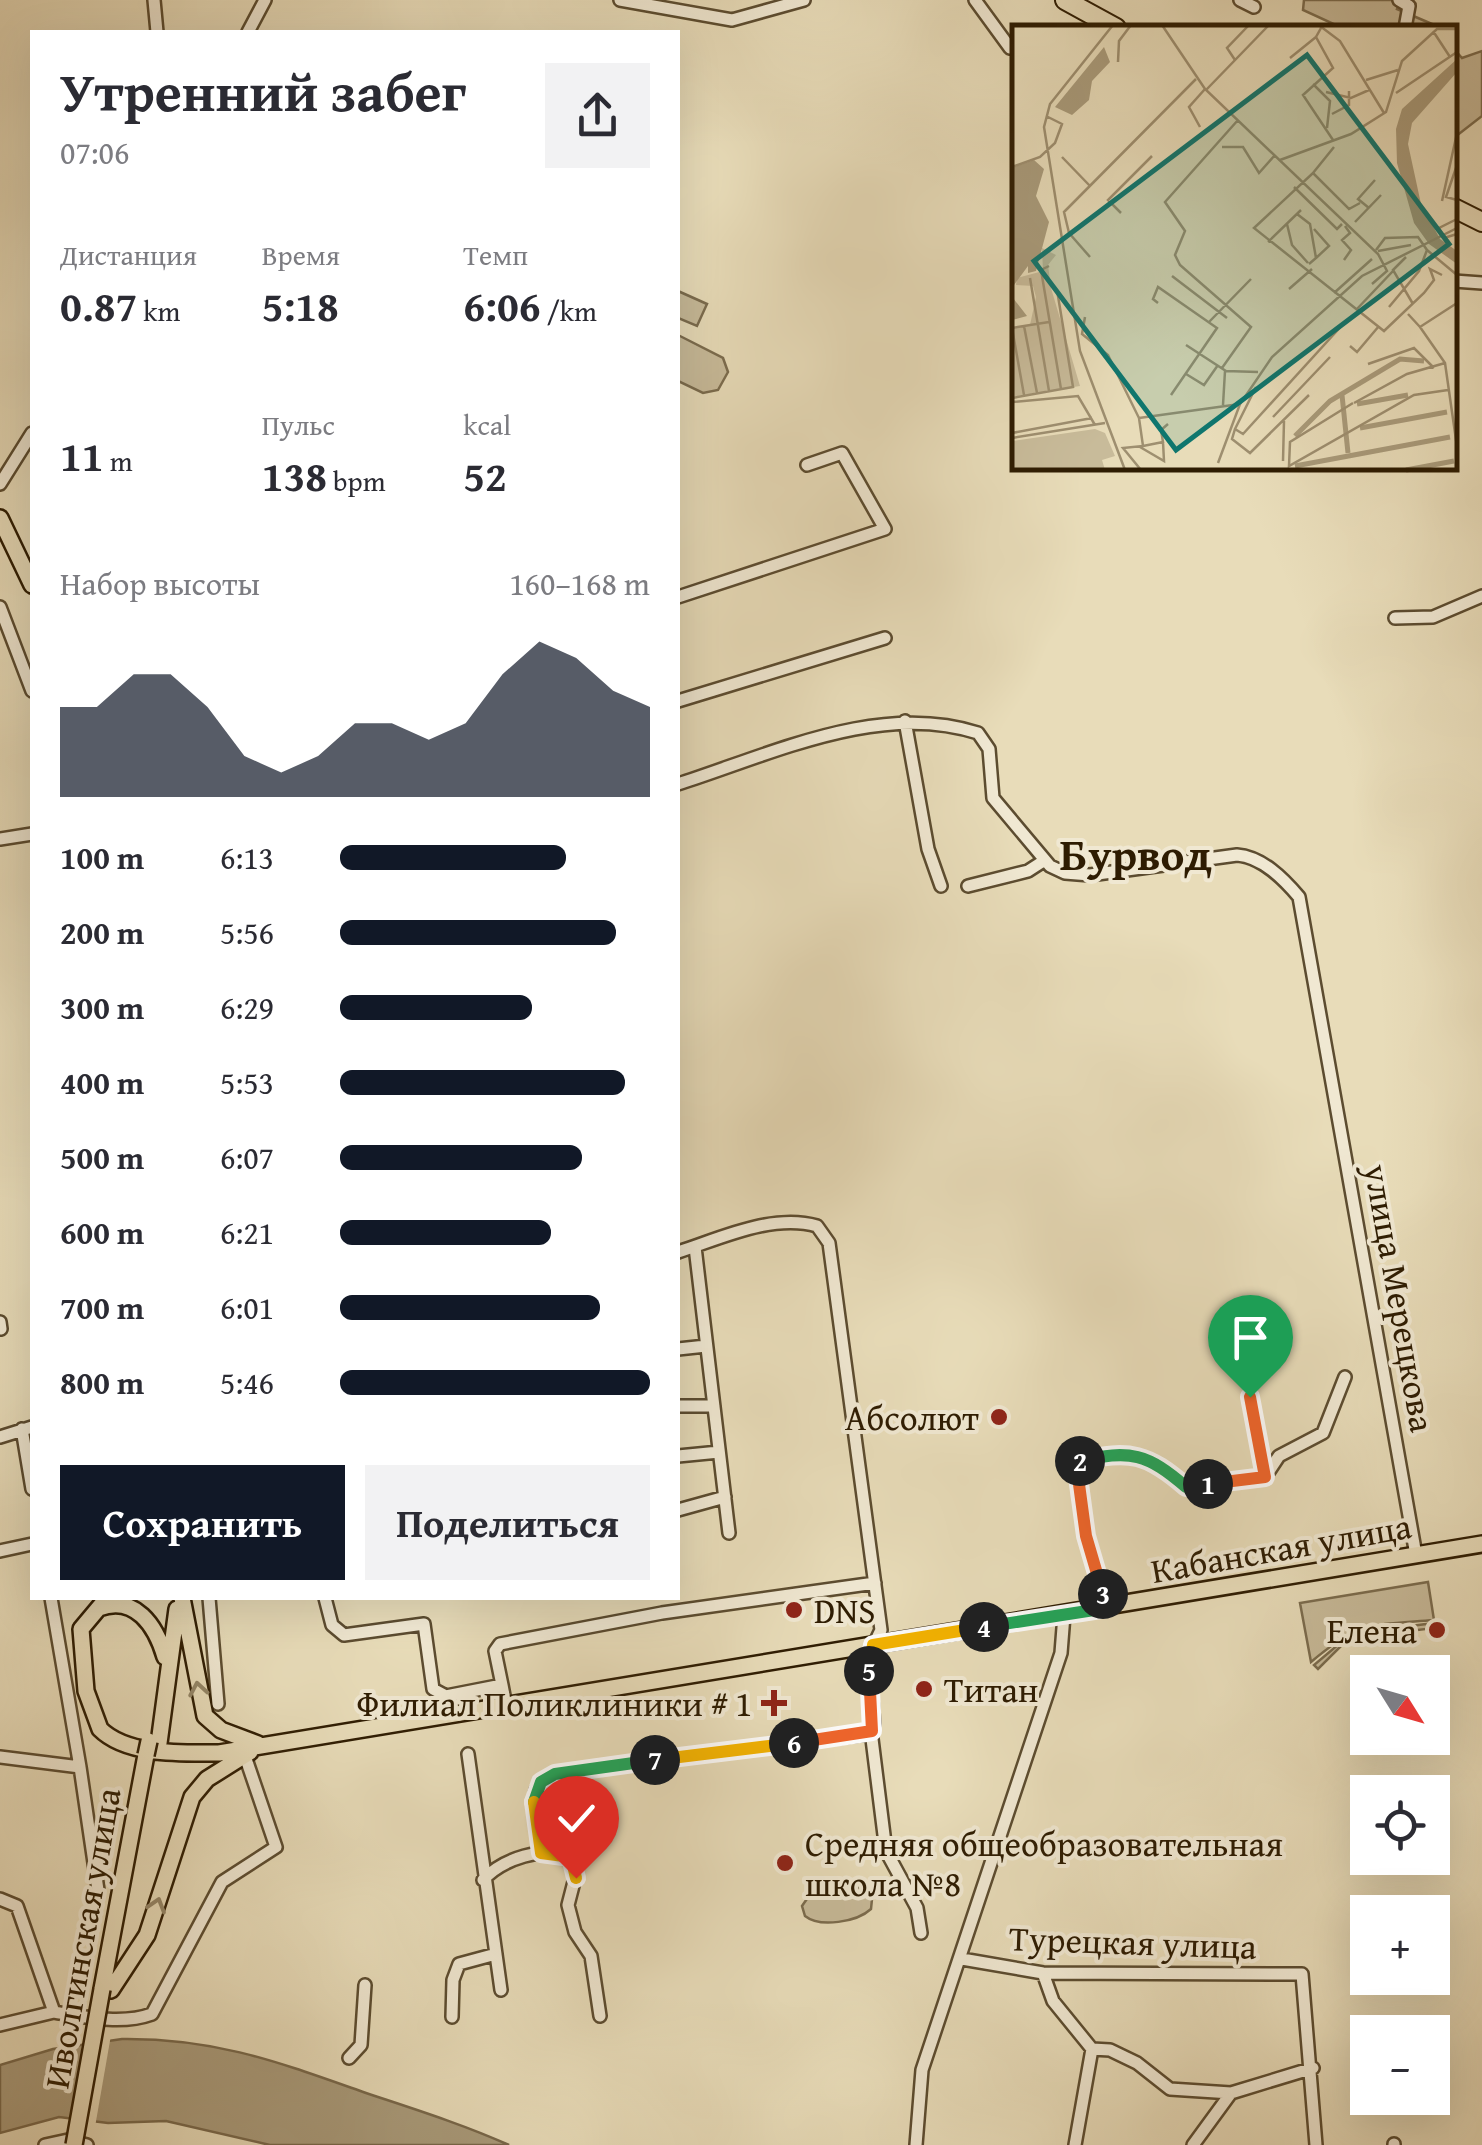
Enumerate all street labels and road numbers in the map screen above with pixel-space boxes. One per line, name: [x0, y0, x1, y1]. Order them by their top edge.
street label: улица Мерецкова: [1351, 1159, 1449, 1436]
street label: Кабанская улица: [1147, 1500, 1415, 1596]
street label: Иволгинская улица: [30, 1784, 134, 2092]
street label: Турецкая улица: [1008, 1912, 1258, 1972]

